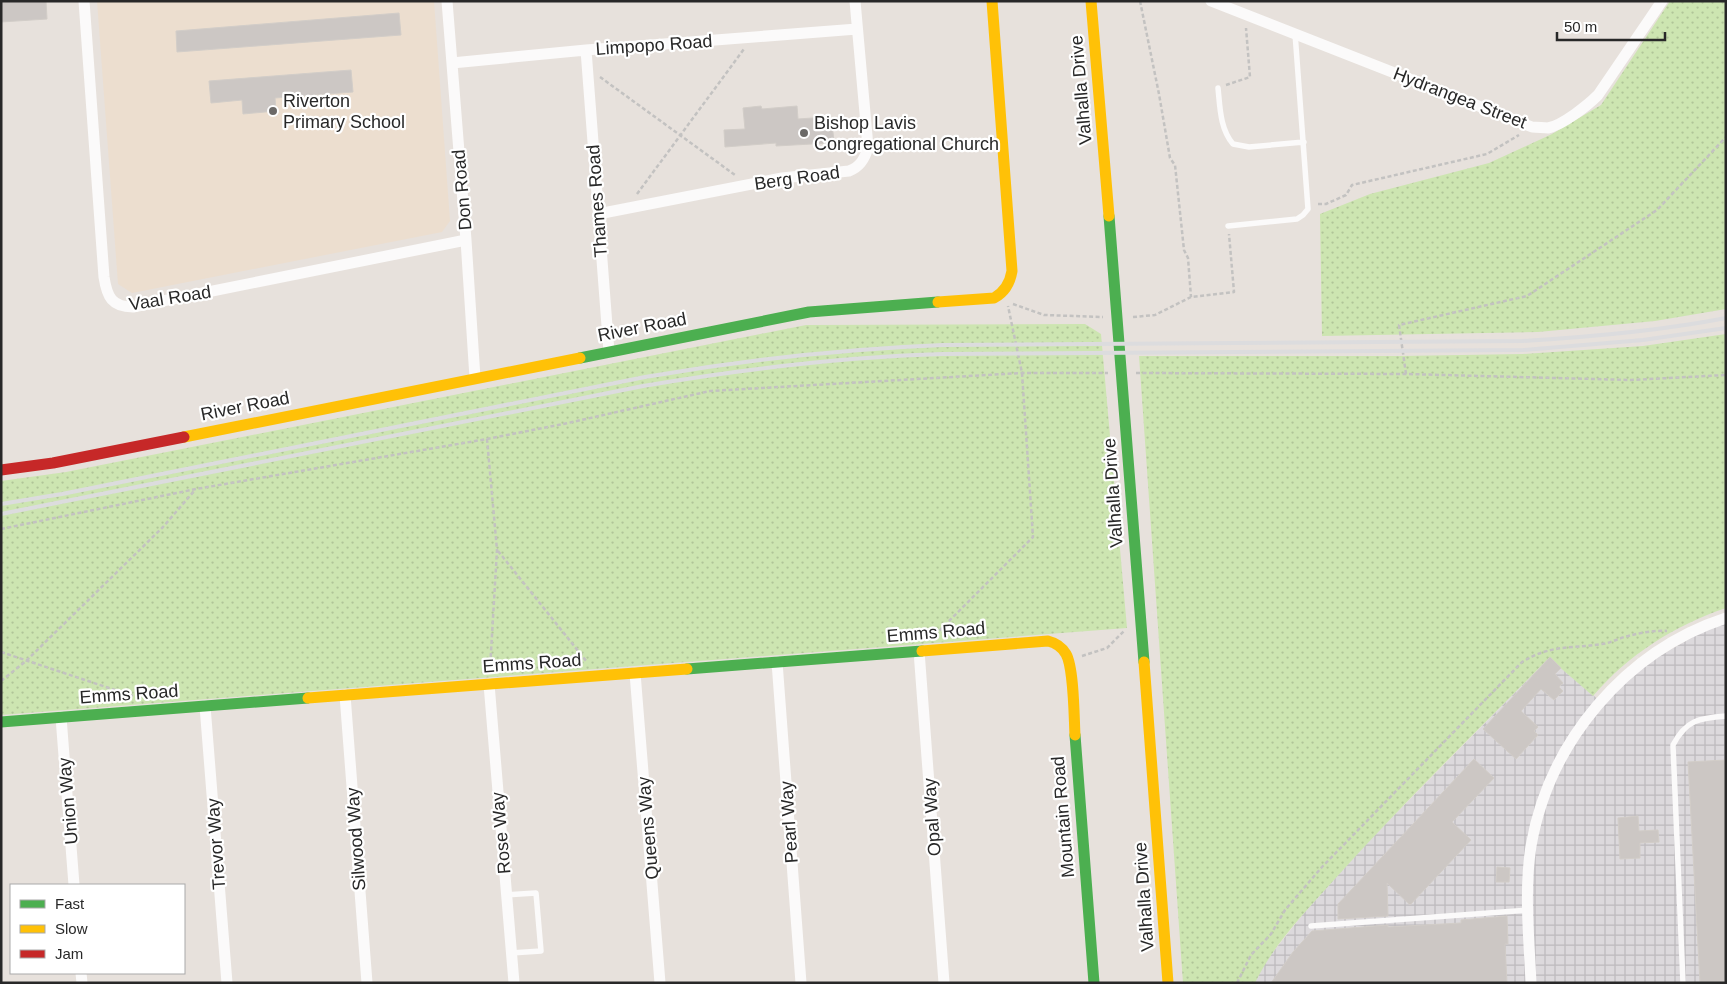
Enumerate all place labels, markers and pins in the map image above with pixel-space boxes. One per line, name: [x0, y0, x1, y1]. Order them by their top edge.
place label: Riverton Primary School: [283, 91, 405, 132]
marker: Riverton Primary School: [267, 105, 279, 117]
place label: Bishop Lavis Congregational Church: [814, 113, 999, 154]
marker: Bishop Lavis Congregational Church: [798, 127, 810, 139]

